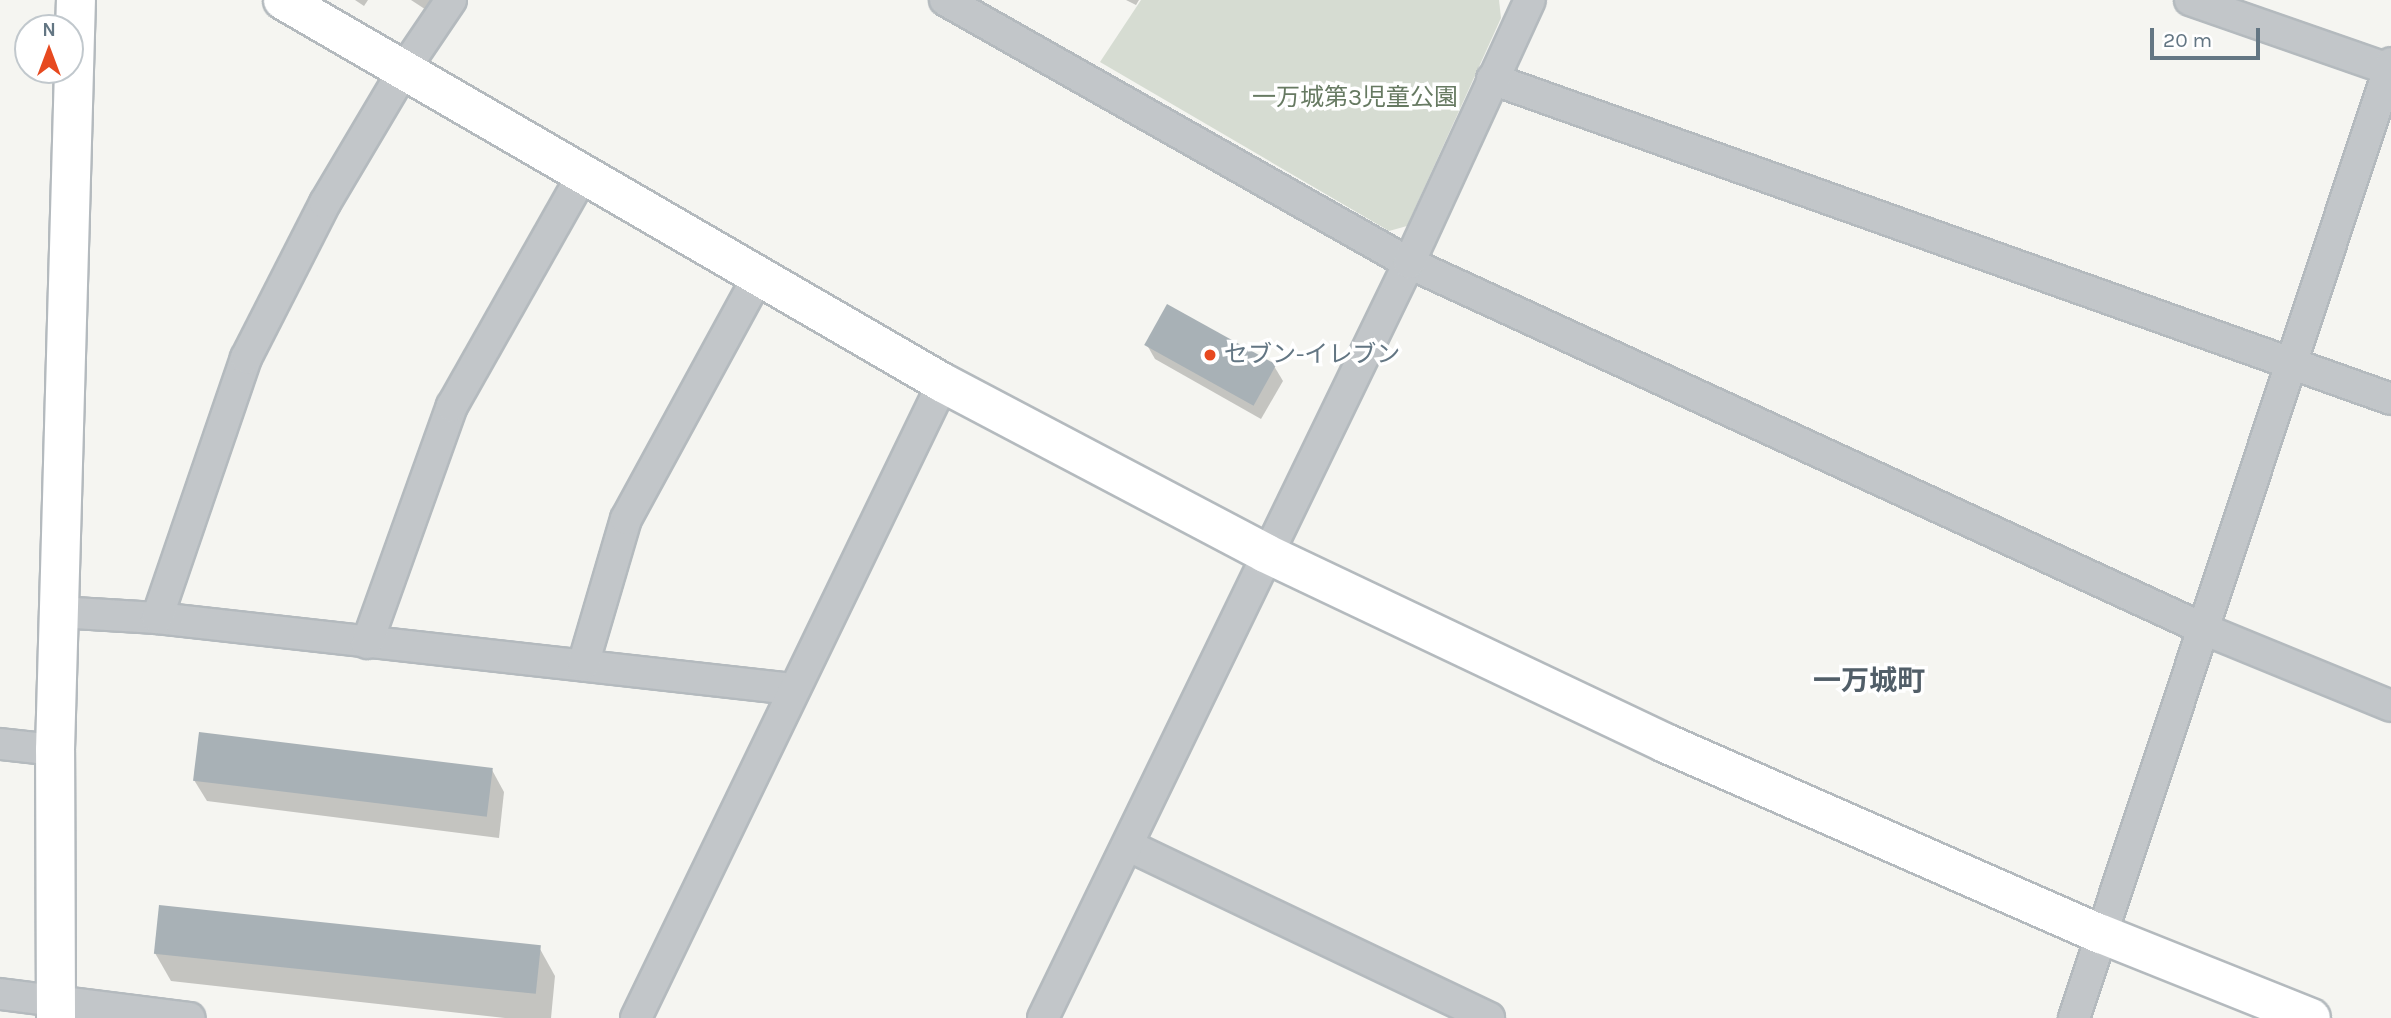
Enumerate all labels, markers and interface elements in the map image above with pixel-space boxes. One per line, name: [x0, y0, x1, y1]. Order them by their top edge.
north arrow: [14, 14, 84, 84]
scale bar: [2153, 14, 2263, 58]
text: N: [42, 19, 56, 41]
text: 20 m: [2163, 28, 2212, 52]
park label: 一万城第3児童公園: [1252, 84, 1458, 112]
place label: セブン-イレブン: [1224, 341, 1400, 369]
marker: セブン-イレブン: [1202, 347, 1218, 363]
district label: 一万城町: [1813, 664, 1925, 698]

